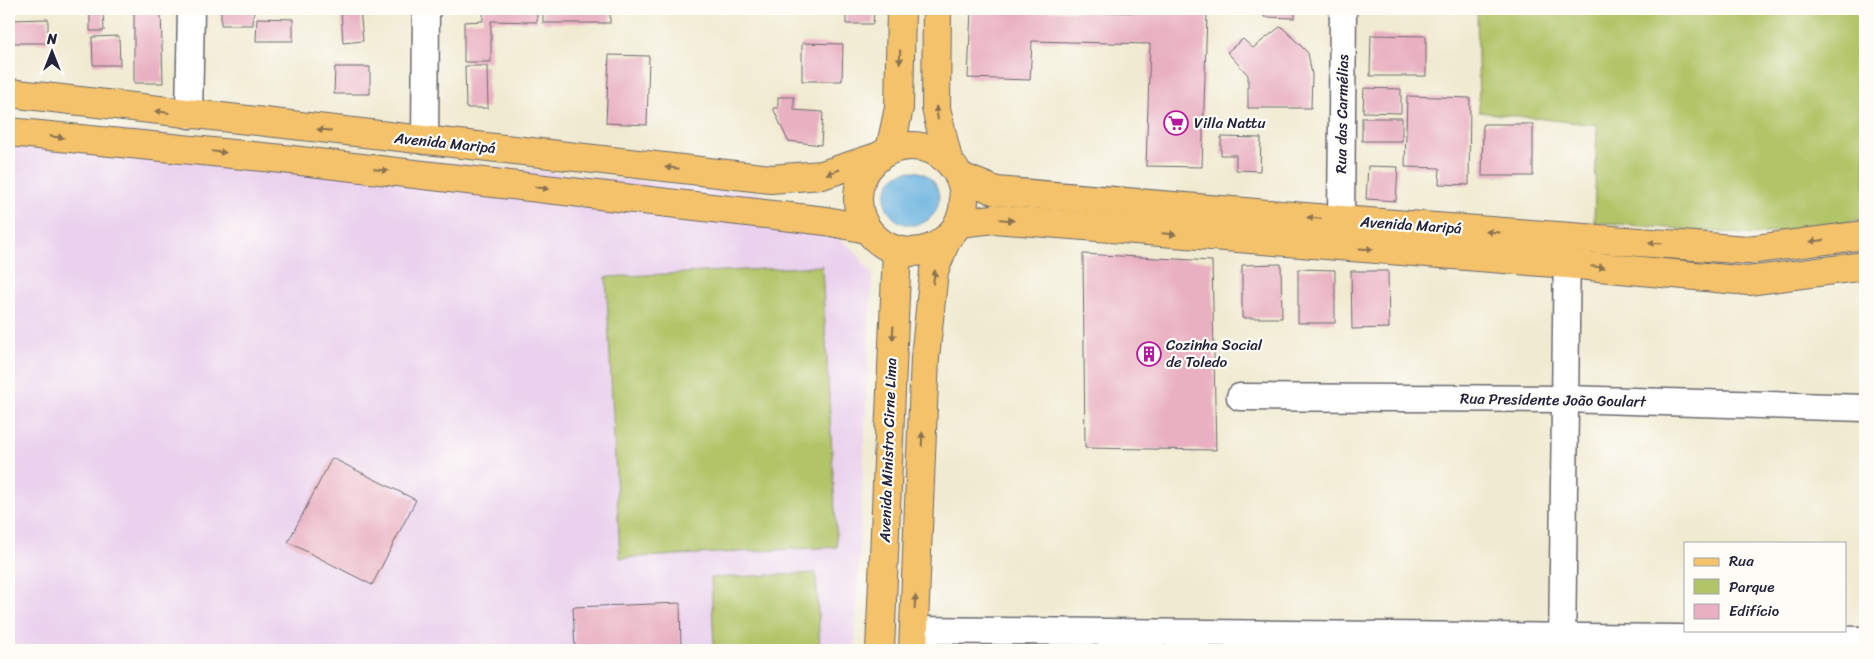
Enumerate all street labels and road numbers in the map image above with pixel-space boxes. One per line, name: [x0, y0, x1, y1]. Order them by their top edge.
street label: Rua das Carmélias: [1328, 53, 1356, 174]
street label: Avenida Maripá: [392, 125, 497, 161]
street label: Avenida Maripá: [1358, 208, 1463, 242]
street label: Avenida Ministro Cirne Lima: [872, 357, 904, 544]
street label: Rua Presidente João Goulart: [1460, 385, 1647, 415]

